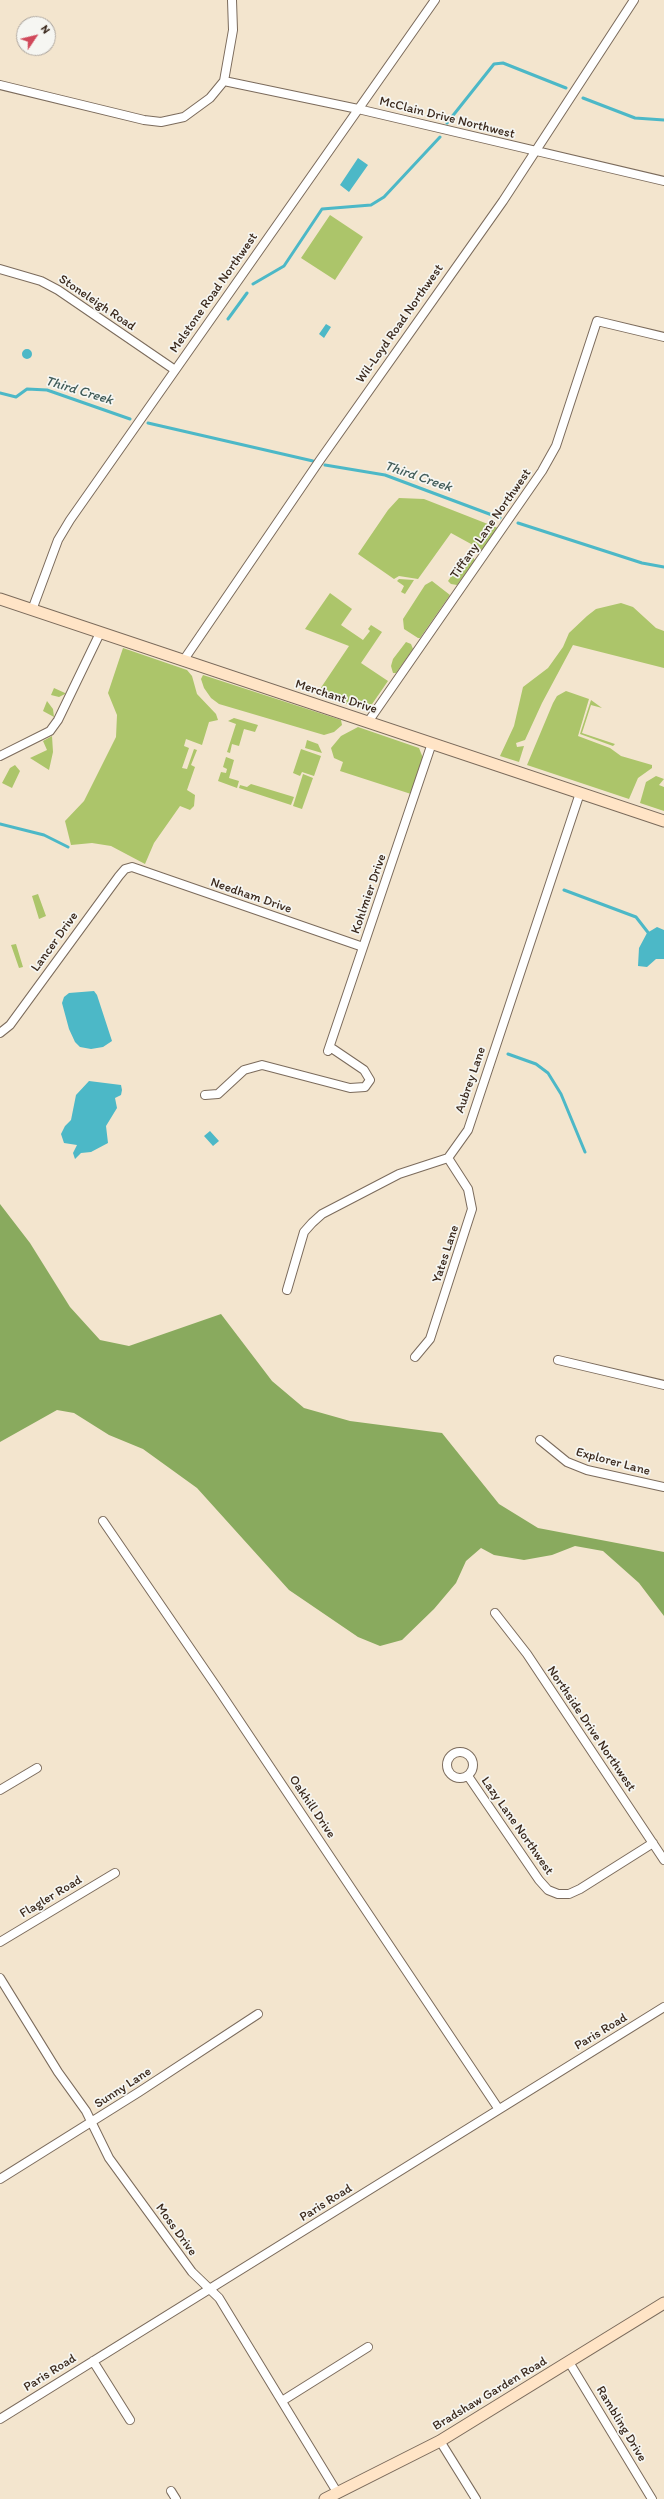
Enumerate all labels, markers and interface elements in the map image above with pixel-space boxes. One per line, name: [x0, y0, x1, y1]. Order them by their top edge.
north arrow: [16, 16, 56, 56]
text: N: [38, 23, 53, 36]
street label: McClain Drive Northwest: [378, 94, 516, 142]
street label: Melstone Road Northwest: [167, 230, 261, 356]
street label: Wil-Loyd Road Northwest: [353, 262, 447, 386]
street label: Stoneleigh Road: [56, 272, 138, 334]
water label: Third Creek: [43, 373, 115, 409]
water label: Third Creek: [382, 458, 454, 496]
street label: Tiffany Lane Northwest: [447, 466, 535, 582]
street label: Merchant Drive: [293, 676, 379, 718]
street label: Kohlmier Drive: [348, 852, 390, 936]
street label: Needham Drive: [208, 875, 294, 917]
street label: Lancer Drive: [28, 909, 82, 975]
street label: Aubrey Lane: [452, 1045, 490, 1115]
street label: Yates Lane: [429, 1223, 463, 1285]
street label: Explorer Lane: [574, 1445, 652, 1479]
street label: Northside Drive Northwest: [543, 1663, 639, 1795]
street label: Oakhill Drive: [285, 1773, 339, 1841]
street label: Lazy Lane Northwest: [477, 1774, 557, 1878]
street label: Flagler Road: [17, 1872, 85, 1922]
street label: Paris Road: [572, 2010, 630, 2054]
street label: Sunny Lane: [92, 2064, 154, 2112]
street label: Paris Road: [297, 2181, 355, 2225]
street label: Moss Drive: [152, 2201, 200, 2259]
street label: Paris Road: [21, 2351, 79, 2395]
street label: Bradshaw Garden Road: [430, 2354, 550, 2434]
street label: Rambling Drive: [592, 2383, 650, 2465]

